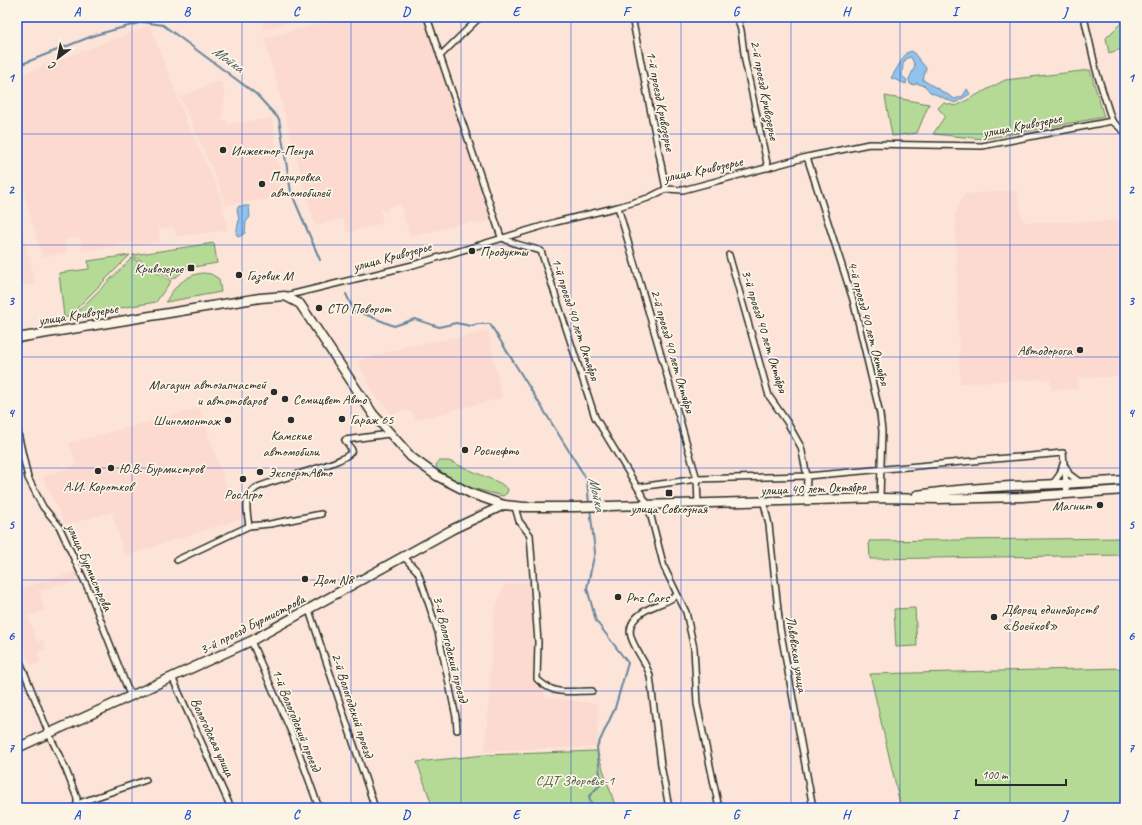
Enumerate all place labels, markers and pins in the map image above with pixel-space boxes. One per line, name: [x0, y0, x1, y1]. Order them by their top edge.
place label: Инжектор-Пенза: [231, 142, 314, 159]
marker: Инжектор-Пенза: [218, 145, 228, 155]
place label: Полировка автомобилей: [270, 168, 332, 201]
marker: Полировка автомобилей: [257, 179, 267, 189]
place label: Продукты: [480, 243, 529, 260]
marker: Продукты: [467, 246, 477, 256]
place label: Кривозерье: [134, 260, 184, 277]
marker: Кривозерье: [186, 263, 196, 273]
place label: Газовик М: [247, 267, 295, 284]
marker: Газовик М: [234, 270, 244, 280]
place label: СТО Поворот: [327, 300, 392, 317]
marker: СТО Поворот: [314, 303, 324, 313]
place label: Автодорога: [1017, 342, 1073, 359]
marker: Автодорога: [1075, 345, 1085, 355]
place label: Магазин автозапчастей и автотоваров: [149, 376, 269, 409]
marker: Магазин автозапчастей и автотоваров: [269, 387, 279, 397]
place label: Семицвет Авто: [293, 391, 367, 408]
marker: Семицвет Авто: [280, 394, 290, 404]
place label: Гараж 65: [350, 411, 394, 428]
place label: Шиномонтаж: [153, 412, 222, 429]
marker: Гараж 65: [337, 414, 347, 424]
marker: Шиномонтаж: [223, 415, 233, 425]
marker: Камские автомобили: [286, 415, 296, 425]
place label: Камские автомобили: [263, 427, 320, 460]
place label: Роснефть: [473, 442, 520, 459]
marker: Роснефть: [460, 445, 470, 455]
place label: Ю.В. Бурмистров: [119, 460, 206, 477]
marker: Ю.В. Бурмистров: [106, 463, 116, 473]
place label: ЭкспертАвто: [268, 464, 334, 481]
marker: А.И. Коротков: [93, 466, 103, 476]
marker: ЭкспертАвто: [255, 467, 265, 477]
marker: РосАгро: [238, 474, 248, 484]
place label: А.И. Коротков: [63, 478, 136, 495]
place label: РосАгро: [224, 486, 264, 503]
marker: улица Совхозная: [664, 488, 674, 498]
place label: Магнит: [1052, 497, 1093, 514]
place label: улица Совхозная: [630, 500, 708, 517]
marker: Магнит: [1095, 500, 1105, 510]
place label: Дом N8: [313, 571, 355, 588]
marker: Дом N8: [300, 574, 310, 584]
place label: Pnz Cars: [626, 589, 670, 606]
marker: Pnz Cars: [613, 592, 623, 602]
place label: Дворец единоборств «Воейков»: [1002, 601, 1100, 634]
marker: Дворец единоборств «Воейков»: [989, 612, 999, 622]

